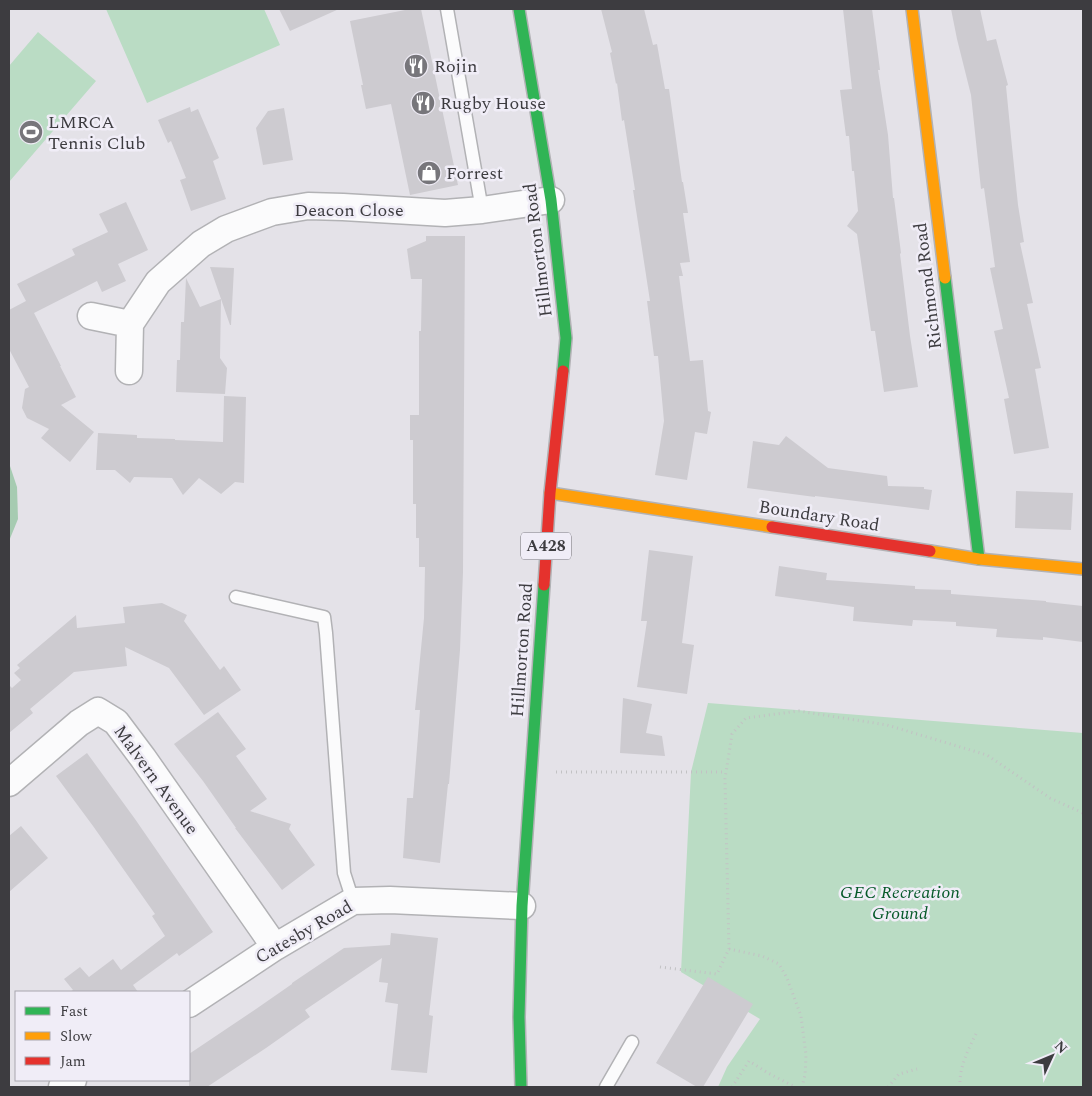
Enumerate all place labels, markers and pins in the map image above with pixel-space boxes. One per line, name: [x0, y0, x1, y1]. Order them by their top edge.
restaurant icon: Rojin: [403, 53, 429, 79]
place label: Rojin: [434, 53, 477, 80]
restaurant icon: Rugby House: [410, 90, 436, 116]
place label: Rugby House: [440, 90, 546, 117]
place label: LMRCA Tennis Club: [48, 109, 145, 157]
sports icon: LMRCA Tennis Club: [18, 119, 44, 145]
shop icon: Forrest: [416, 160, 442, 186]
place label: Forrest: [446, 160, 503, 187]

